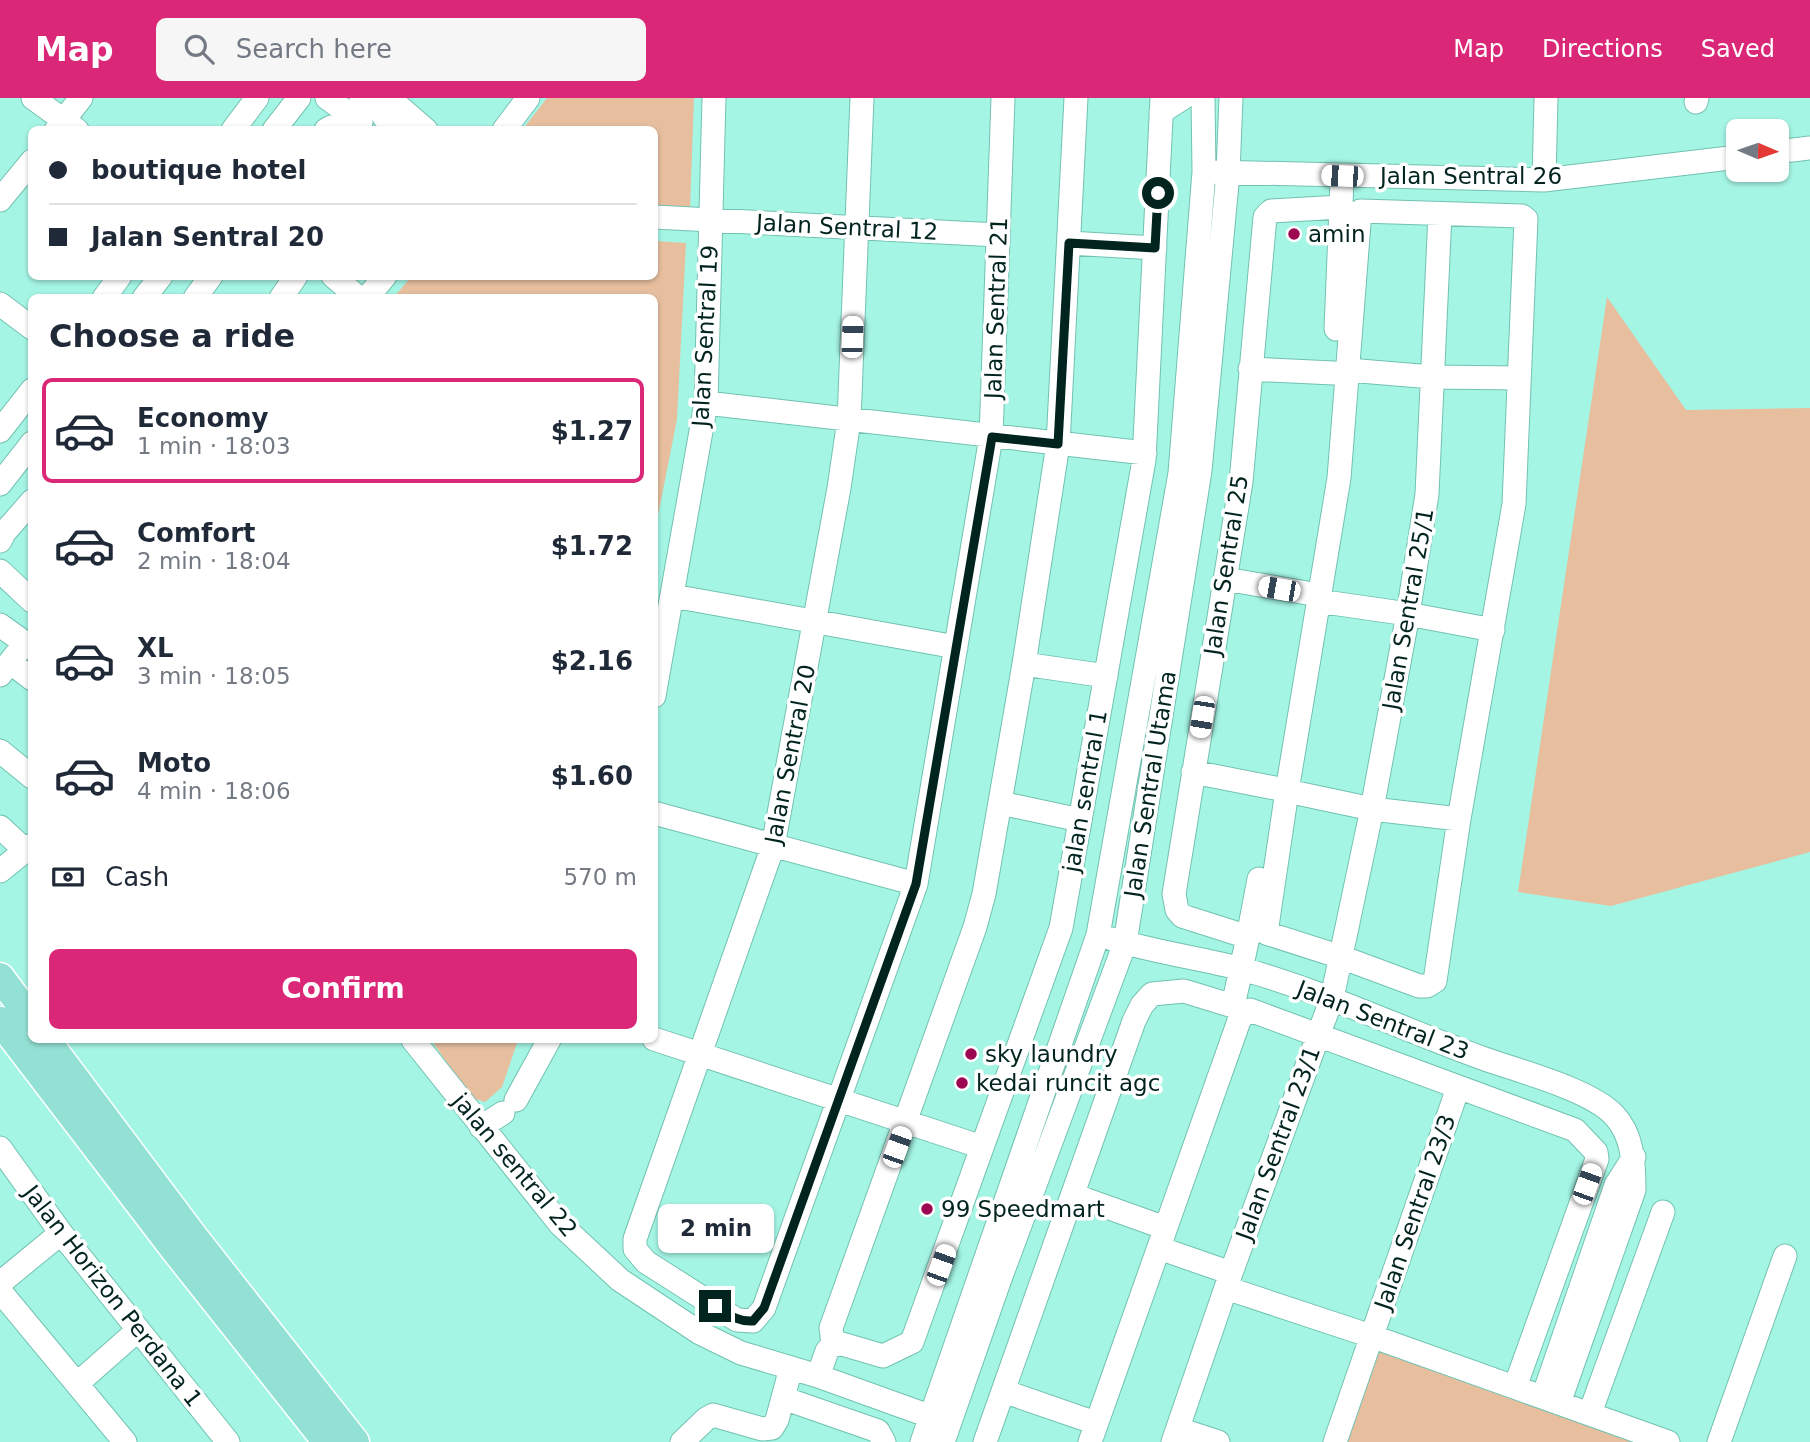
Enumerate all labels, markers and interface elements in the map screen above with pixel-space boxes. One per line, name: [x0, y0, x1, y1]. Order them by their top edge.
search box: [156, 18, 646, 81]
text: Map: [35, 30, 114, 69]
icon: search: [180, 30, 218, 68]
text: Search here: [236, 34, 392, 64]
text: Map: [1453, 35, 1504, 63]
text: Directions: [1542, 35, 1663, 63]
text: Saved: [1701, 35, 1775, 63]
north arrow: [1726, 119, 1788, 182]
map controls: [1726, 119, 1789, 182]
text: boutique hotel: [91, 155, 306, 185]
street label: Jalan Sentral 26: [1378, 163, 1562, 189]
car: [1321, 165, 1364, 187]
route start: [1142, 177, 1174, 209]
street label: Jalan Sentral 12: [753, 209, 939, 245]
street label: Jalan Sentral 21: [980, 217, 1012, 401]
place label: amin: [1308, 221, 1365, 247]
text: Jalan Sentral 20: [91, 222, 324, 252]
marker: amin: [1286, 226, 1302, 242]
street label: Jalan Sentral 19: [687, 244, 723, 430]
car: [841, 316, 864, 358]
text: Choose a ride: [49, 317, 295, 355]
icon: car: [53, 399, 116, 462]
text: Economy: [137, 403, 268, 433]
text: $1.27: [551, 416, 633, 446]
text: 1 min · 18:03: [137, 433, 291, 459]
street label: Jalan Sentral 25: [1199, 473, 1253, 659]
street label: Jalan Sentral 25/1: [1377, 506, 1439, 714]
icon: car: [53, 514, 116, 577]
text: Comfort: [137, 518, 255, 548]
text: $1.72: [551, 531, 633, 561]
text: 2 min · 18:04: [137, 548, 291, 574]
car: [1257, 575, 1302, 603]
icon: car: [53, 629, 116, 692]
text: XL: [137, 633, 174, 663]
text: $2.16: [551, 646, 633, 676]
street label: Jalan Sentral 20: [759, 662, 820, 848]
text: 3 min · 18:05: [137, 663, 291, 689]
street label: Jalan Sentral Utama: [1119, 669, 1181, 901]
car: [1189, 695, 1216, 739]
street label: jalan sentral 1: [1058, 708, 1112, 875]
icon: car: [53, 744, 116, 807]
text: Moto: [137, 748, 211, 778]
text: $1.60: [551, 761, 633, 791]
text: 4 min · 18:06: [137, 778, 291, 804]
icon: cash: [49, 858, 87, 896]
text: Cash: [105, 862, 169, 892]
text: 570 m: [563, 864, 637, 890]
button: Confirm: [49, 949, 637, 1029]
street label: Jalan Sentral 23: [1291, 975, 1473, 1065]
place label: sky laundry: [985, 1041, 1118, 1067]
street label: Jalan Sentral 23/1: [1230, 1042, 1325, 1245]
marker: sky laundry: [963, 1046, 979, 1062]
place label: kedai runcit agc: [976, 1070, 1160, 1096]
marker: kedai runcit agc: [954, 1075, 970, 1091]
street label: jalan sentral 22: [447, 1087, 583, 1242]
street label: Jalan Sentral 23/3: [1369, 1111, 1461, 1315]
car: [880, 1124, 915, 1170]
car: [1570, 1161, 1605, 1207]
street label: Jalan Horizon Perdana 1: [17, 1178, 208, 1412]
place label: 99 Speedmart: [941, 1196, 1105, 1222]
marker: 99 Speedmart: [919, 1201, 935, 1217]
callout: 2 min: [657, 1204, 773, 1254]
text: 2 min: [680, 1215, 752, 1241]
car: [924, 1242, 959, 1288]
route end: [699, 1290, 731, 1322]

